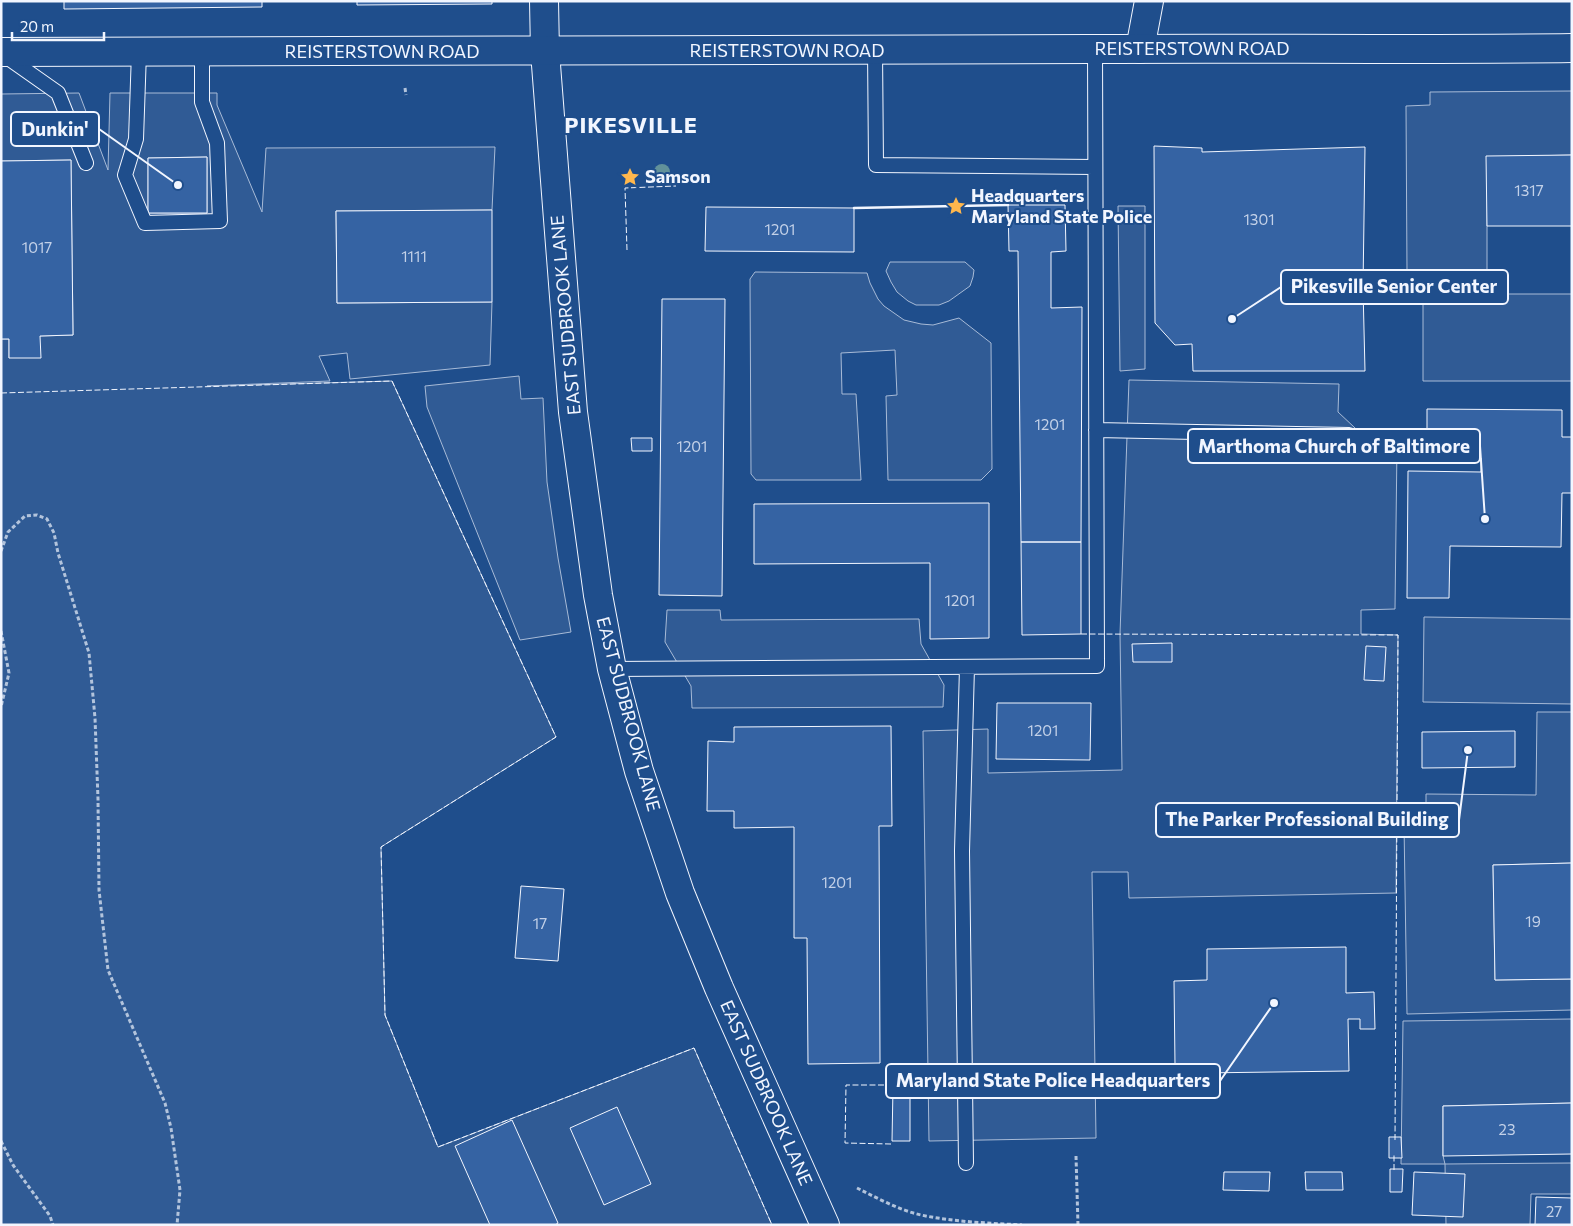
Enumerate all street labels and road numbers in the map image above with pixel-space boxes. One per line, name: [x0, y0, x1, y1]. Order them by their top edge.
street label: REISTERSTOWN ROAD: [1094, 37, 1290, 59]
street label: REISTERSTOWN ROAD: [689, 39, 885, 61]
street label: REISTERSTOWN ROAD: [284, 40, 480, 62]
street label: EAST SUDBROOK LANE: [545, 214, 585, 416]
street label: EAST SUDBROOK LANE: [592, 614, 666, 814]
street label: EAST SUDBROOK LANE: [716, 996, 818, 1189]

